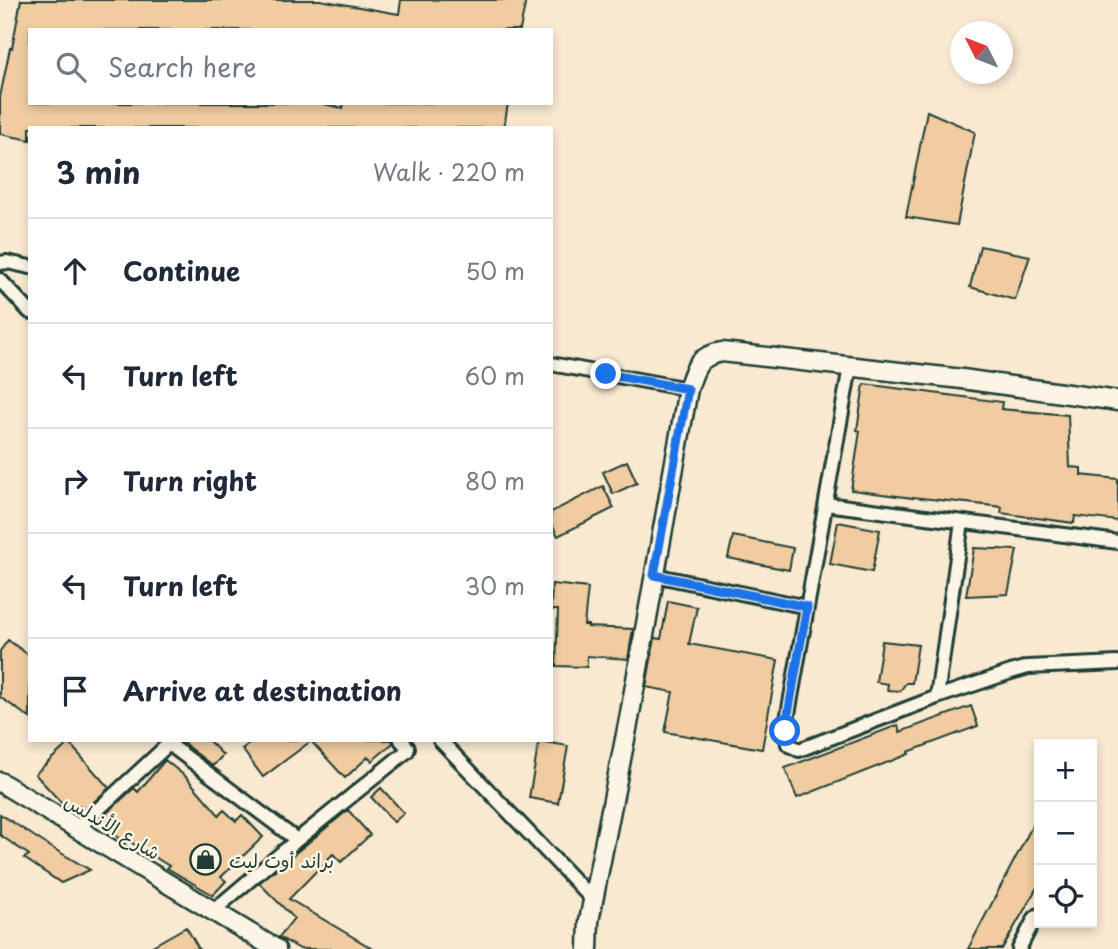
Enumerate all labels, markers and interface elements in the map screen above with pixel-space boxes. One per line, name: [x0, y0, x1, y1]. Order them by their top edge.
north arrow: [950, 21, 1013, 84]
search box: [28, 28, 553, 105]
text: Search here: [108, 47, 257, 86]
icon: search: [52, 48, 90, 86]
text: 3 min: [56, 149, 141, 194]
text: Walk · 220 m: [373, 154, 525, 189]
text: Continue: [123, 251, 240, 290]
icon: ahead: [56, 252, 94, 290]
text: 50 m: [465, 253, 525, 288]
text: Turn left: [123, 356, 238, 395]
icon: left: [56, 357, 94, 395]
text: 60 m: [465, 358, 525, 393]
route end: [590, 358, 621, 389]
text: Turn right: [123, 461, 257, 500]
icon: right: [56, 462, 94, 500]
text: 80 m: [465, 463, 525, 498]
text: Turn left: [123, 566, 238, 605]
icon: left: [56, 567, 94, 605]
text: 30 m: [464, 568, 525, 603]
text: Arrive at destination: [123, 671, 402, 710]
icon: arrive: [56, 672, 94, 710]
route start: [769, 715, 800, 746]
map controls: [1034, 739, 1097, 928]
button: +: [1034, 739, 1097, 802]
street label: شارع الأندلس: [59, 786, 166, 867]
button: −: [1034, 802, 1097, 865]
shop icon: براند أوت ليت: [189, 843, 223, 877]
place label: براند أوت ليت: [229, 846, 334, 874]
button: locate: [1034, 865, 1097, 928]

